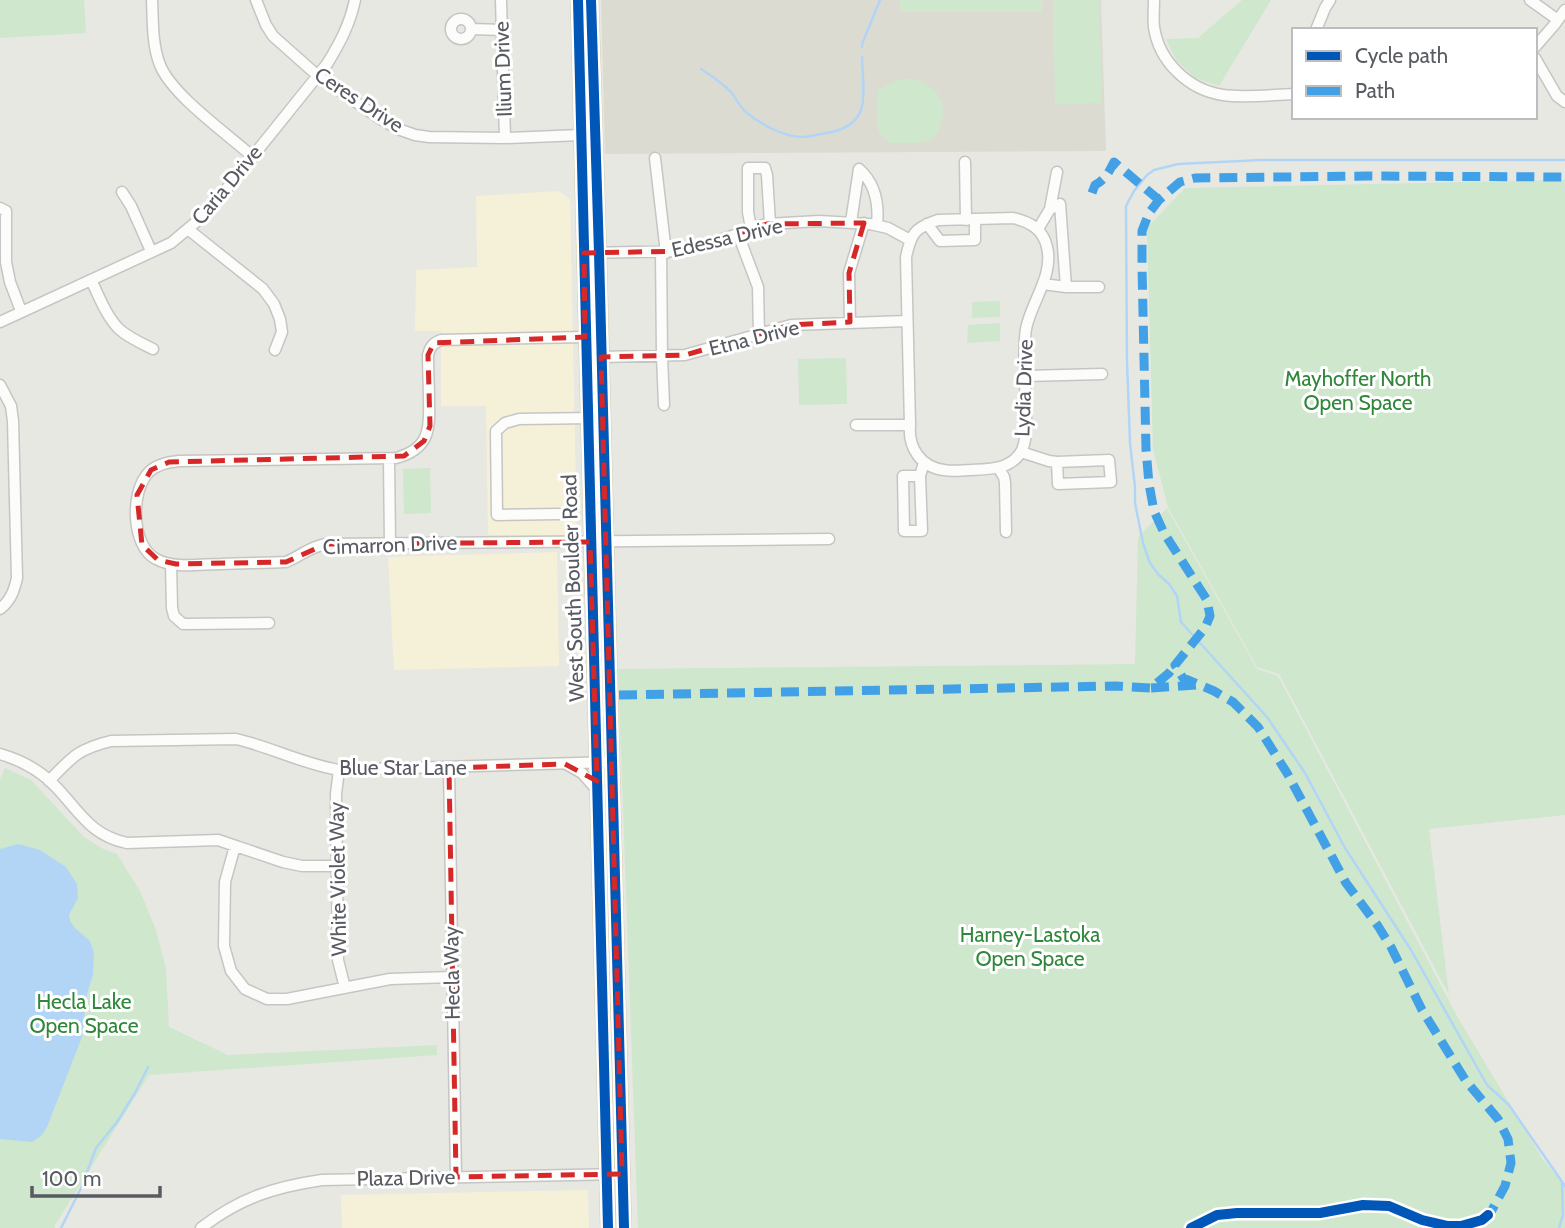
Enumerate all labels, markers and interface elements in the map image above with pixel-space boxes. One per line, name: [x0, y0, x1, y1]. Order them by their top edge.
street label: Ilium Drive: [488, 20, 517, 117]
legend: [1292, 28, 1537, 119]
text: Cycle path: [1355, 43, 1448, 68]
street label: Ceres Drive: [310, 62, 409, 138]
text: Path: [1355, 78, 1395, 103]
street label: Caria Drive: [186, 140, 267, 229]
street label: Edessa Drive: [669, 213, 785, 262]
street label: Etna Drive: [706, 314, 802, 361]
street label: Lydia Drive: [1009, 339, 1038, 437]
park label: Mayhoffer North Open Space: [1285, 366, 1431, 415]
street label: West South Boulder Road: [556, 474, 589, 702]
street label: Cimarron Drive: [322, 530, 458, 559]
street label: Blue Star Lane: [339, 755, 467, 780]
street label: White Violet Way: [324, 801, 351, 957]
park label: Harney-Lastoka Open Space: [960, 922, 1100, 971]
street label: Hecla Way: [438, 925, 465, 1020]
park label: Hecla Lake Open Space: [30, 989, 139, 1038]
scale bar: [32, 1154, 159, 1198]
street label: Plaza Drive: [356, 1164, 456, 1191]
text: 100 m: [42, 1166, 101, 1191]

